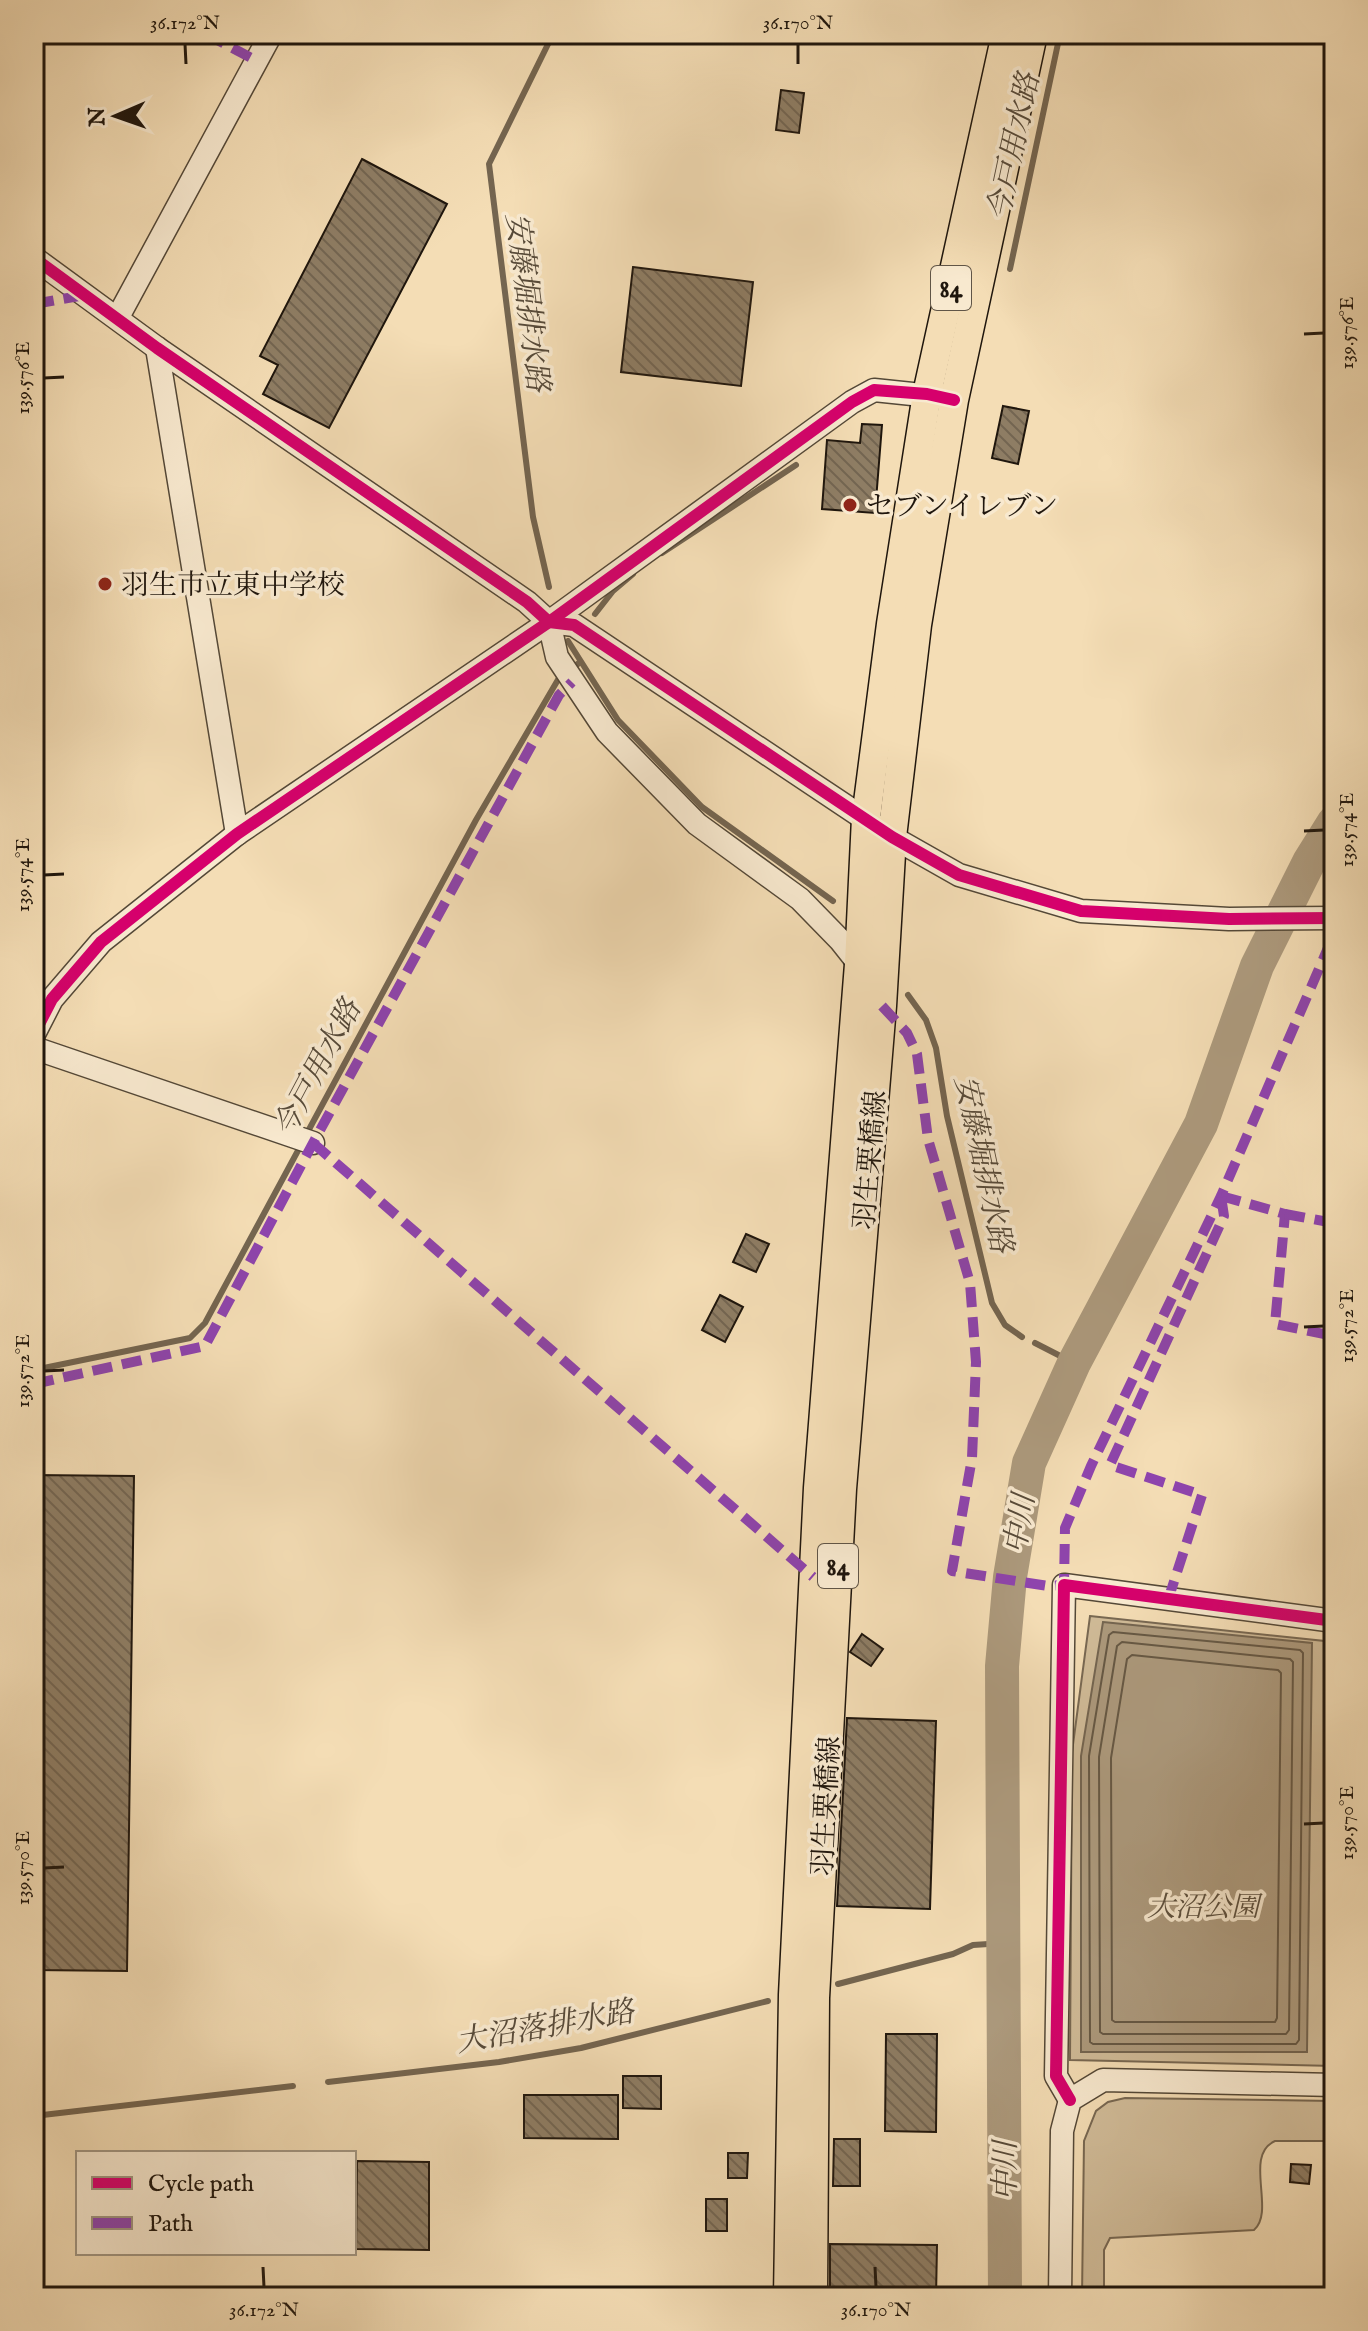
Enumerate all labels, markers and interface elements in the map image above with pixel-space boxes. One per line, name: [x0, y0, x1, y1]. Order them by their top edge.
text: 36.172°N: [150, 11, 220, 36]
text: 36.170°N: [763, 11, 833, 36]
water label: 今戸用水路: [981, 68, 1050, 225]
north arrow: [76, 76, 156, 156]
text: N: [84, 107, 112, 128]
water label: 安藤堀排水路: [496, 211, 556, 396]
road number: 84: [931, 266, 971, 310]
text: 139.576°E: [1335, 296, 1360, 370]
text: 139.576°E: [11, 341, 36, 415]
place label: セブンイレブン: [866, 490, 1058, 525]
marker: セブンイレブン: [841, 496, 859, 514]
place label: 羽生市立東中学校: [121, 569, 345, 604]
marker: 羽生市立東中学校: [96, 575, 114, 593]
text: 139.574°E: [1335, 793, 1360, 867]
text: 139.574°E: [11, 838, 36, 912]
water label: 今戸用水路: [267, 992, 372, 1144]
water label: 安藤堀排水路: [945, 1072, 1020, 1258]
street label: 羽生栗橋線: [848, 1089, 895, 1231]
text: 139.572°E: [1335, 1289, 1360, 1363]
text: 139.572°E: [11, 1334, 36, 1408]
water label: 中川: [998, 1489, 1045, 1557]
road number: 84: [818, 1544, 858, 1588]
street label: 羽生栗橋線: [806, 1735, 849, 1877]
text: 139.570°E: [1335, 1786, 1360, 1860]
text: 139.570°E: [11, 1831, 36, 1905]
park label: 大沼公園: [1147, 1891, 1263, 1926]
water label: 大沼落排水路: [453, 1993, 639, 2062]
water label: 中川: [988, 2138, 1026, 2201]
legend: [76, 2151, 356, 2255]
text: Cycle path: [148, 2169, 254, 2200]
text: Path: [148, 2209, 193, 2240]
text: 36.172°N: [229, 2298, 299, 2323]
text: 36.170°N: [841, 2298, 911, 2323]

